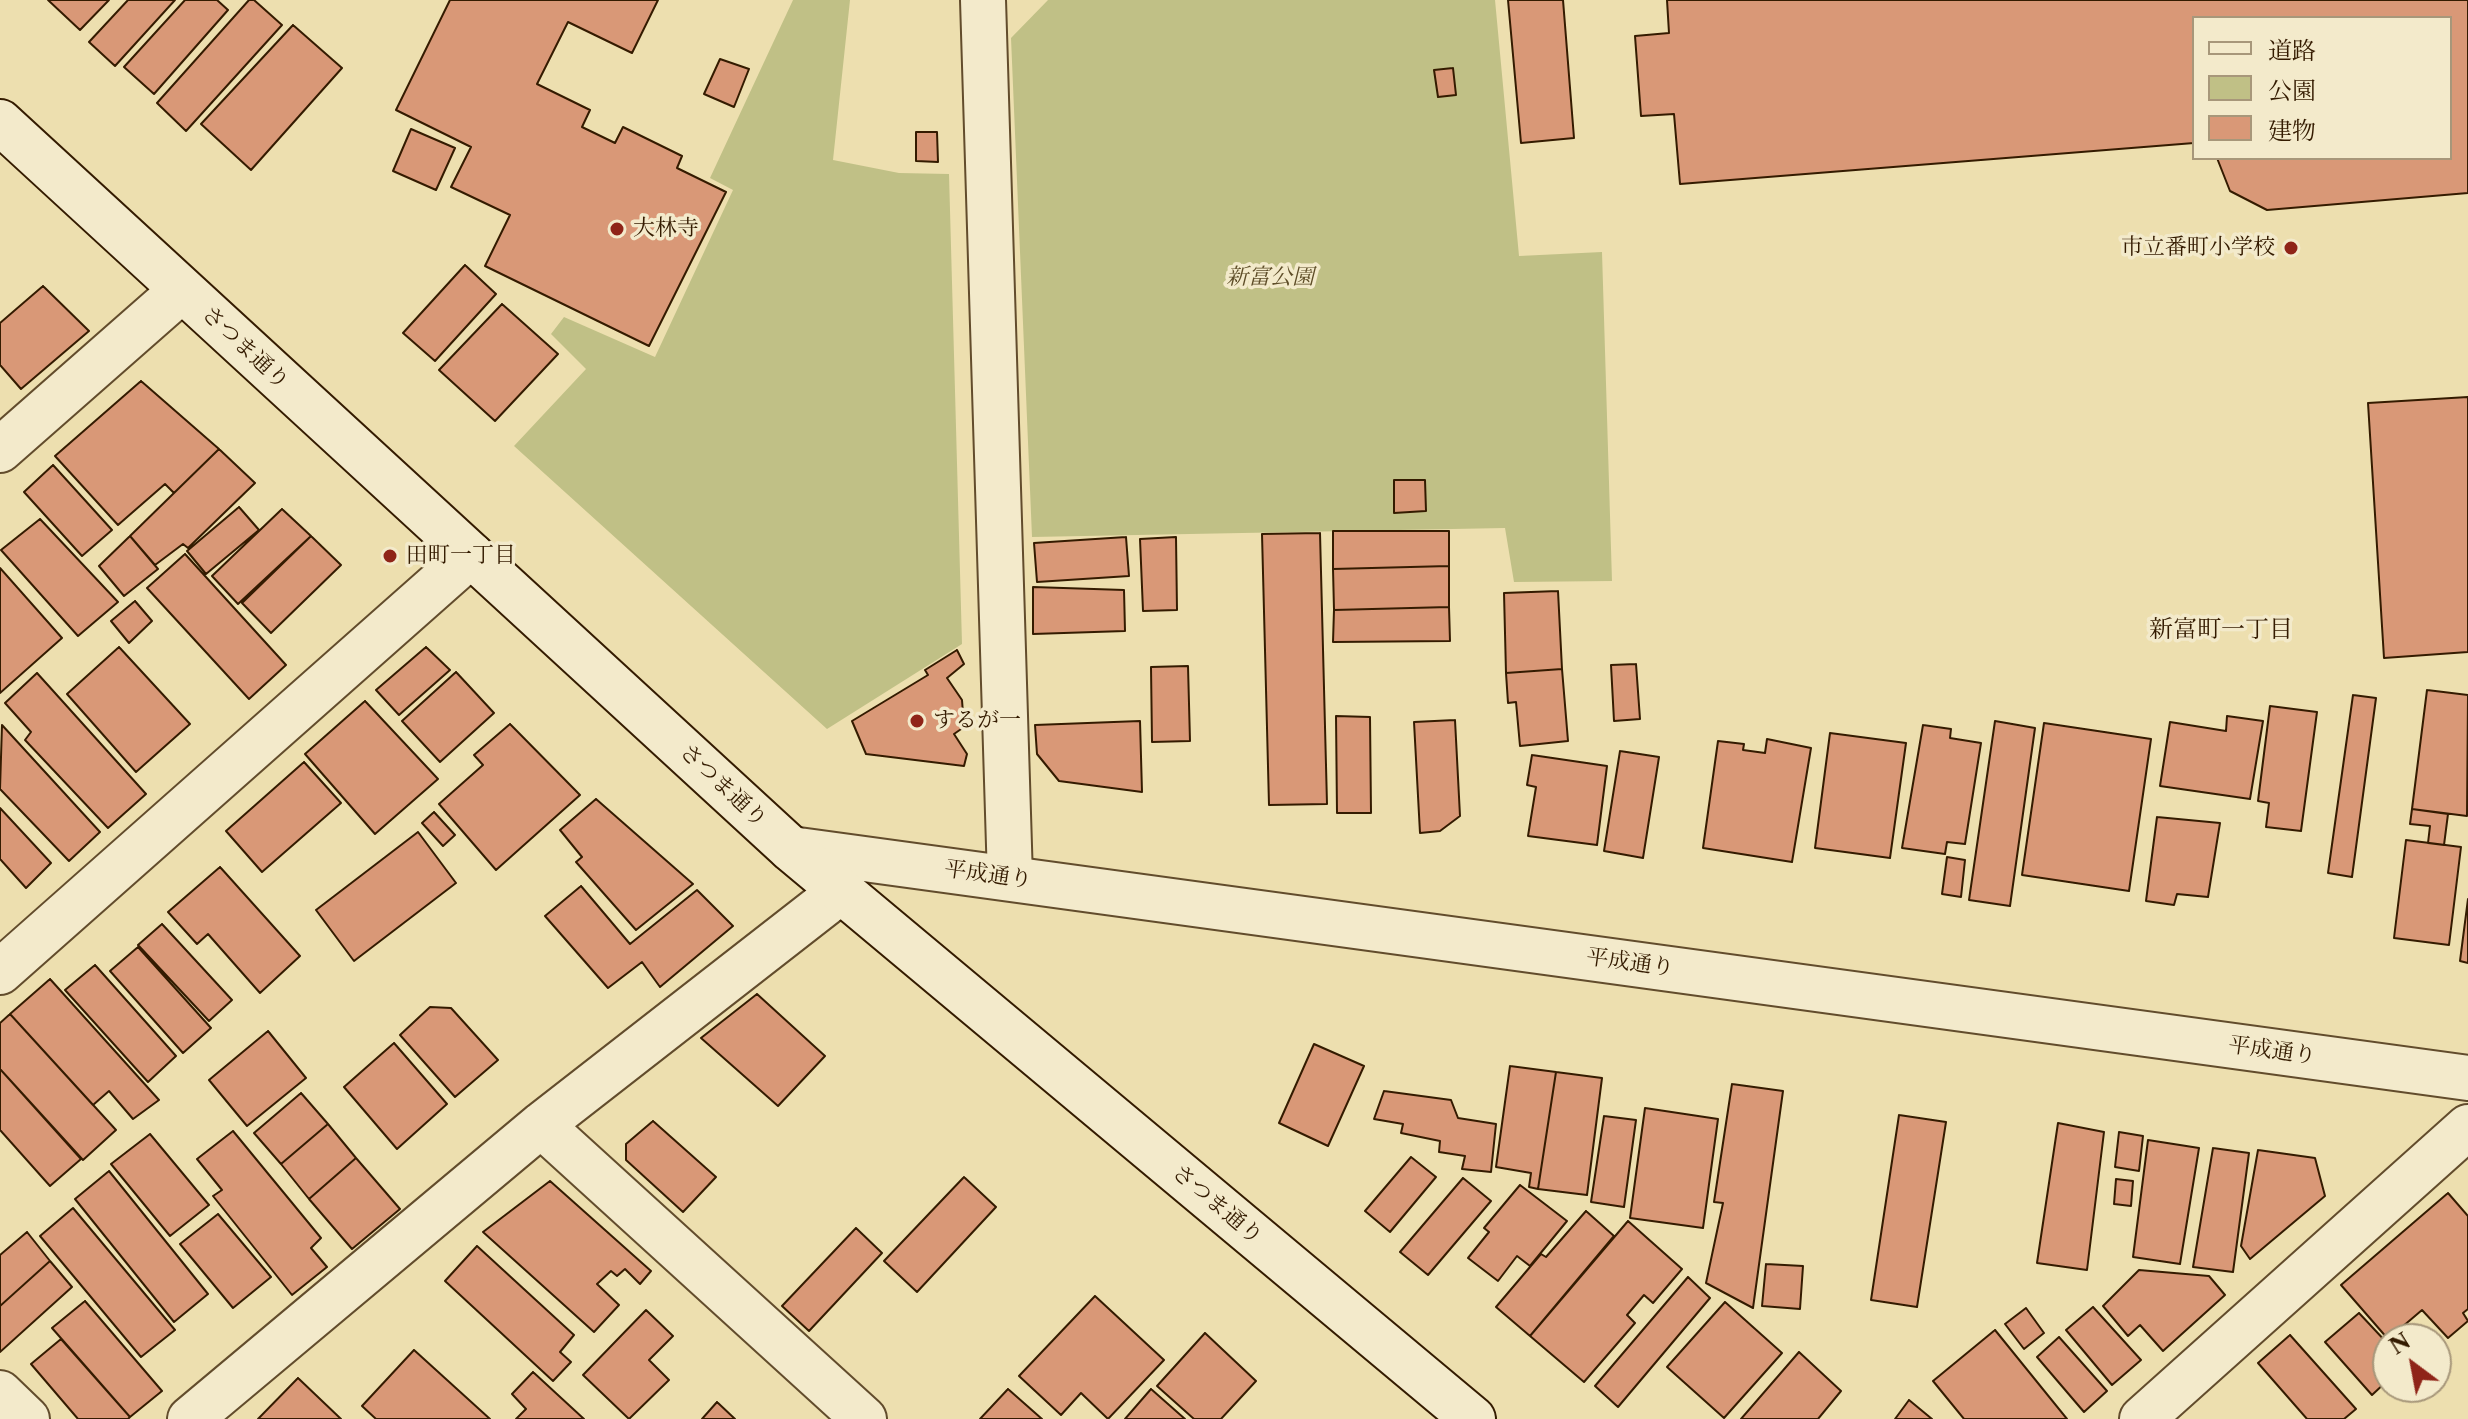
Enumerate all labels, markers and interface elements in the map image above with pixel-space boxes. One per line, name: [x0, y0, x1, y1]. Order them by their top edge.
legend: [2192, 16, 2452, 160]
text: 道路: [2268, 36, 2316, 65]
text: 公園: [2268, 76, 2316, 105]
text: 建物: [2268, 116, 2316, 145]
place label: 大林寺: [633, 216, 699, 242]
marker: 大林寺: [608, 220, 626, 238]
place label: 市立番町小学校: [2121, 235, 2275, 261]
marker: 市立番町小学校: [2282, 239, 2300, 257]
park label: 新富公園: [1226, 265, 1314, 291]
street label: さつま通り: [196, 301, 294, 395]
place label: 田町一丁目: [406, 543, 516, 569]
marker: 田町一丁目: [381, 547, 399, 565]
district label: 新富町一丁目: [2149, 616, 2293, 644]
place label: するが一: [933, 708, 1021, 734]
marker: するが一: [908, 712, 926, 730]
street label: さつま通り: [674, 739, 772, 833]
street label: 平成通り: [943, 856, 1033, 894]
street label: 平成通り: [1585, 944, 1675, 982]
street label: 平成通り: [2227, 1032, 2317, 1070]
street label: さつま通り: [1166, 1160, 1268, 1250]
north arrow: [2372, 1323, 2452, 1403]
text: N: [2385, 1327, 2415, 1360]

